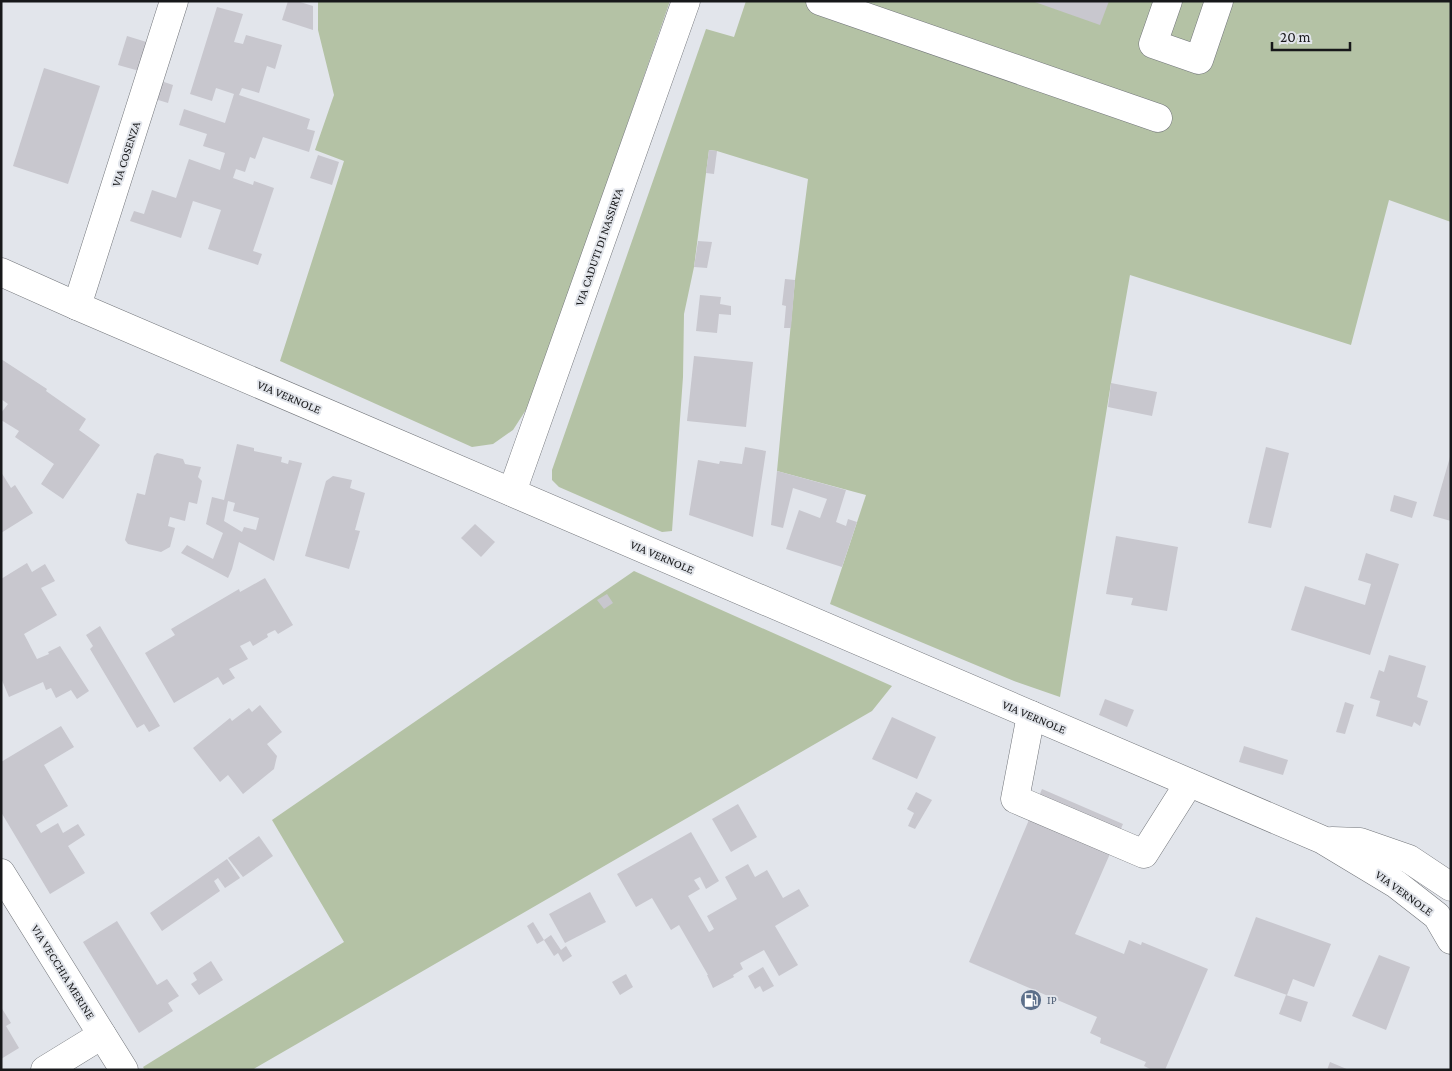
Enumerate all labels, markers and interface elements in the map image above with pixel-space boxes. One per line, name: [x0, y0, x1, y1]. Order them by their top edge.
scale bar: [1272, 20, 1350, 52]
text: 20 m: [1280, 29, 1311, 45]
street label: VIA COSENZA: [109, 119, 143, 188]
street label: VIA CADUTI DI NASSIRYA: [572, 186, 626, 308]
street label: VIA VERNOLE: [255, 377, 323, 417]
street label: VIA VERNOLE: [628, 537, 696, 577]
street label: VIA VERNOLE: [1000, 697, 1068, 737]
street label: VIA VERNOLE: [1372, 867, 1436, 919]
street label: VIA VECCHIA MERINE: [28, 922, 98, 1022]
fuel station icon: IP: [1019, 988, 1043, 1012]
place label: IP: [1047, 993, 1057, 1007]

